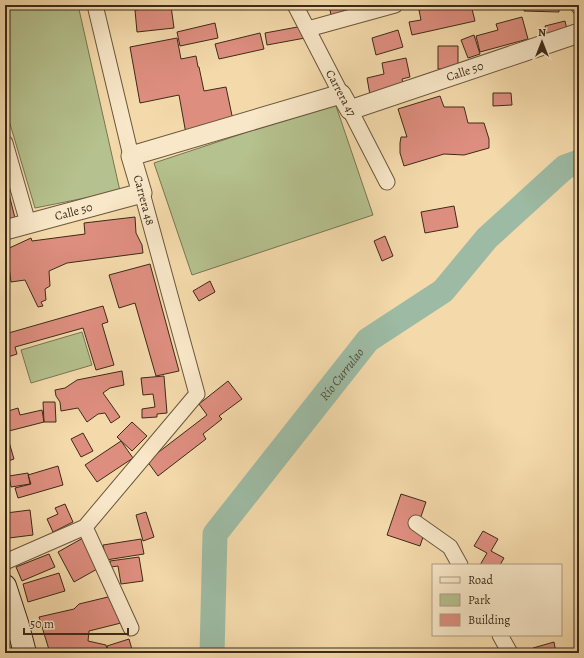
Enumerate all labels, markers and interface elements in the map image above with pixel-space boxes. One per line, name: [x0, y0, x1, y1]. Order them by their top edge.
north arrow: [522, 22, 562, 62]
text: N: [538, 25, 546, 40]
street label: Calle 50: [444, 58, 486, 85]
street label: Carrera 47: [322, 67, 360, 120]
street label: Carrera 48: [130, 173, 158, 227]
street label: Calle 50: [53, 199, 94, 224]
water label: Río Currulao: [316, 344, 368, 404]
legend: [432, 564, 562, 636]
text: Road: [468, 572, 494, 588]
text: Park: [468, 592, 491, 608]
scale bar: [24, 610, 128, 636]
text: Building: [468, 612, 510, 628]
text: 50 m: [30, 616, 54, 632]

